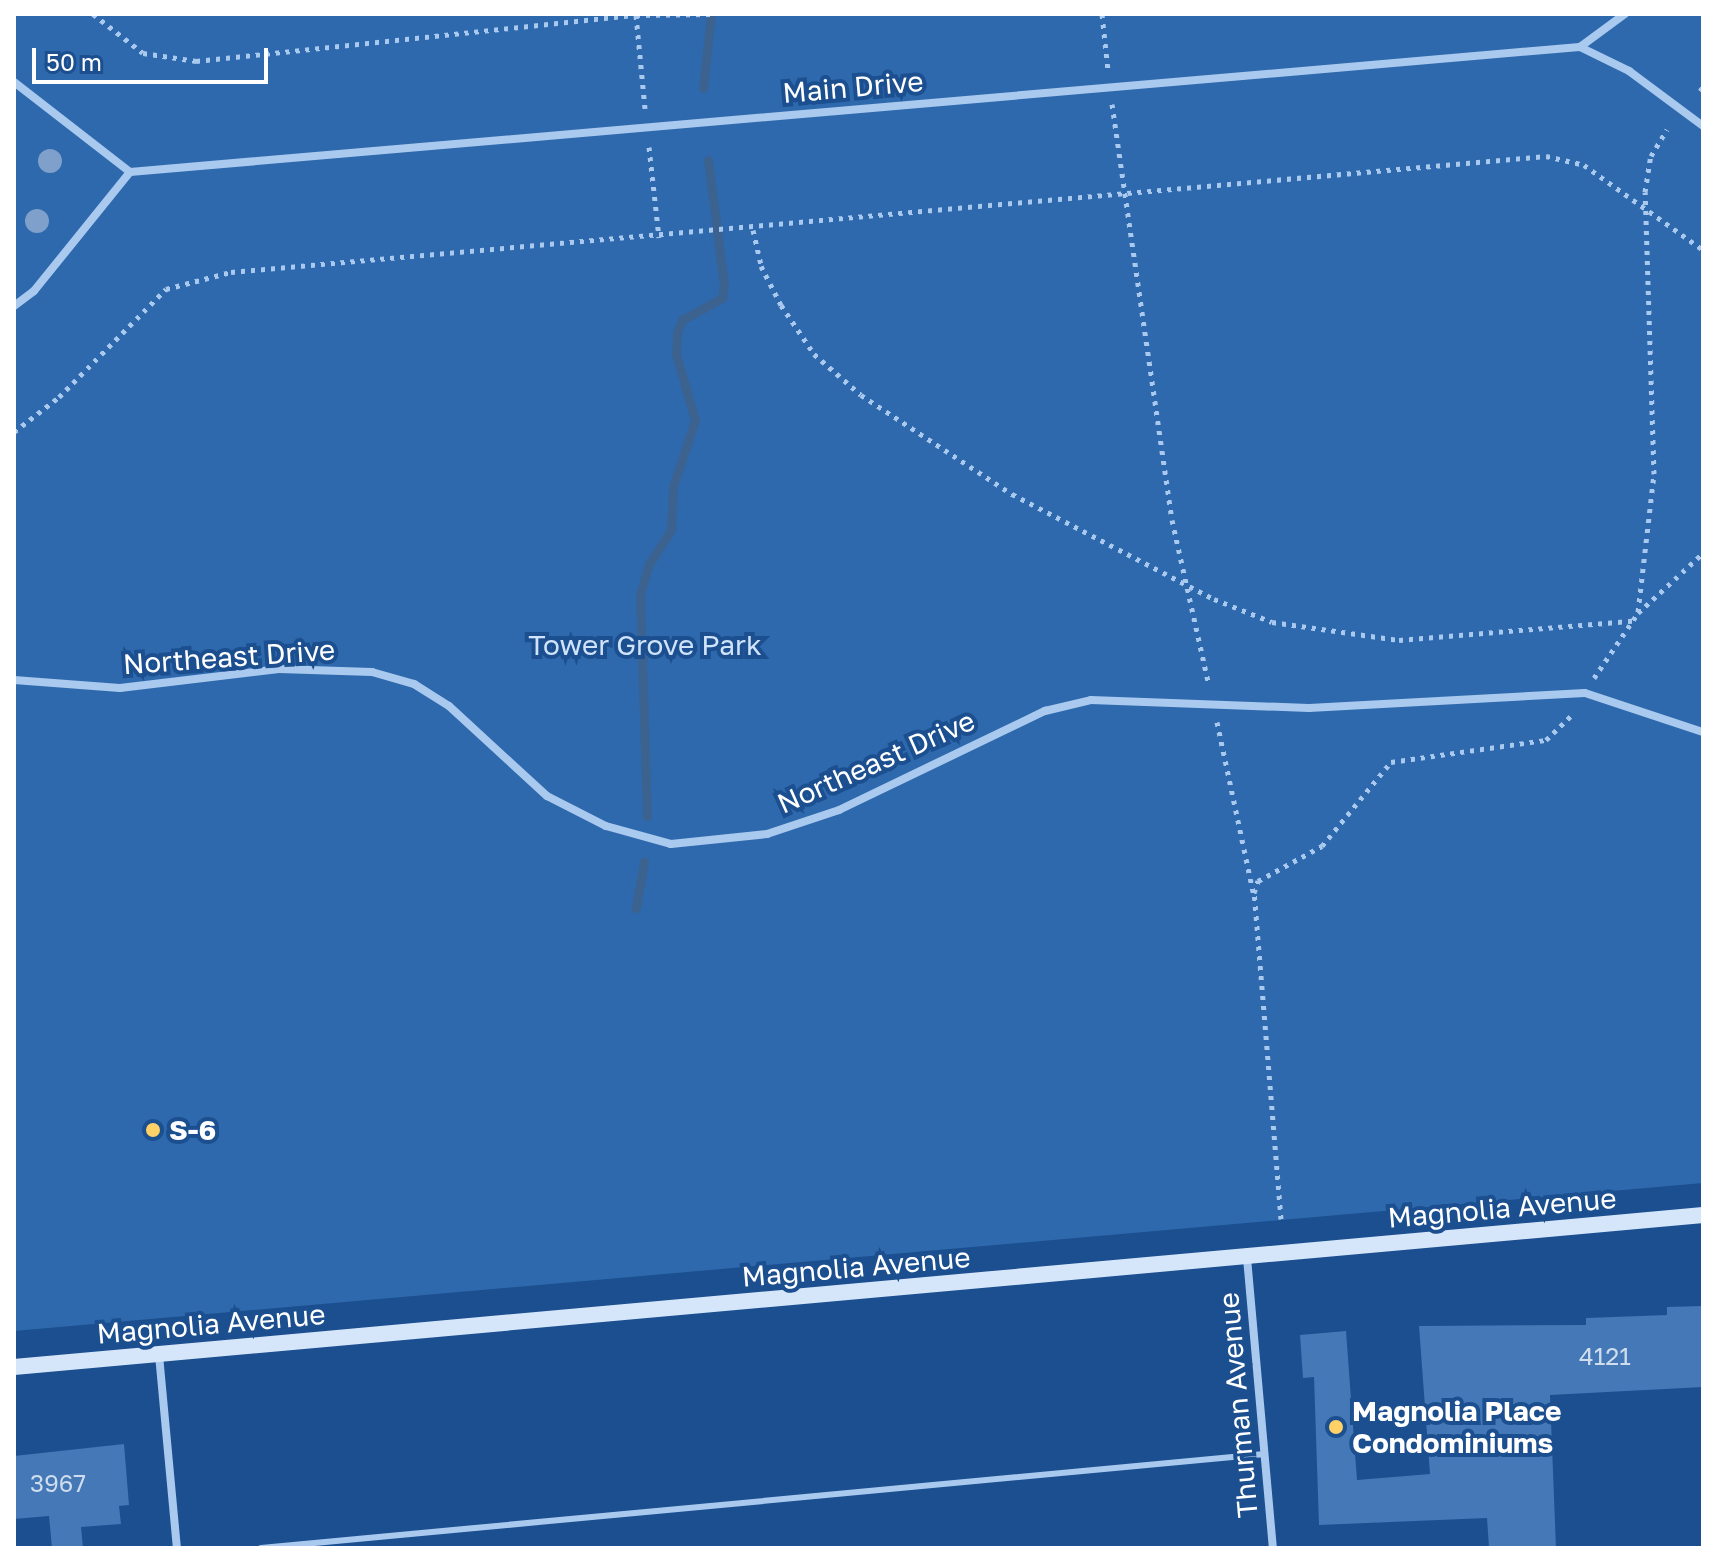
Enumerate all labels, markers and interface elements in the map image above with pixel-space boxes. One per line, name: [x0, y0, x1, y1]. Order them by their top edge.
scale bar: [36, 32, 272, 82]
text: 50 m: [46, 47, 102, 76]
street label: Main Drive: [781, 64, 925, 110]
park label: Tower Grove Park: [528, 628, 762, 662]
street label: Northeast Drive: [122, 633, 336, 681]
street label: Northeast Drive: [772, 703, 980, 821]
place label: S-6: [169, 1113, 216, 1147]
marker: S-6: [144, 1121, 162, 1139]
street label: Magnolia Avenue: [1386, 1181, 1618, 1235]
street label: Magnolia Avenue: [740, 1240, 972, 1294]
street label: Thurman Avenue: [1211, 1291, 1265, 1519]
street label: Magnolia Avenue: [95, 1297, 327, 1351]
house number: 4121: [1579, 1342, 1631, 1370]
place label: Magnolia Place Condominiums: [1352, 1394, 1561, 1460]
marker: Magnolia Place Condominiums: [1327, 1418, 1345, 1436]
house number: 3967: [30, 1469, 86, 1497]

